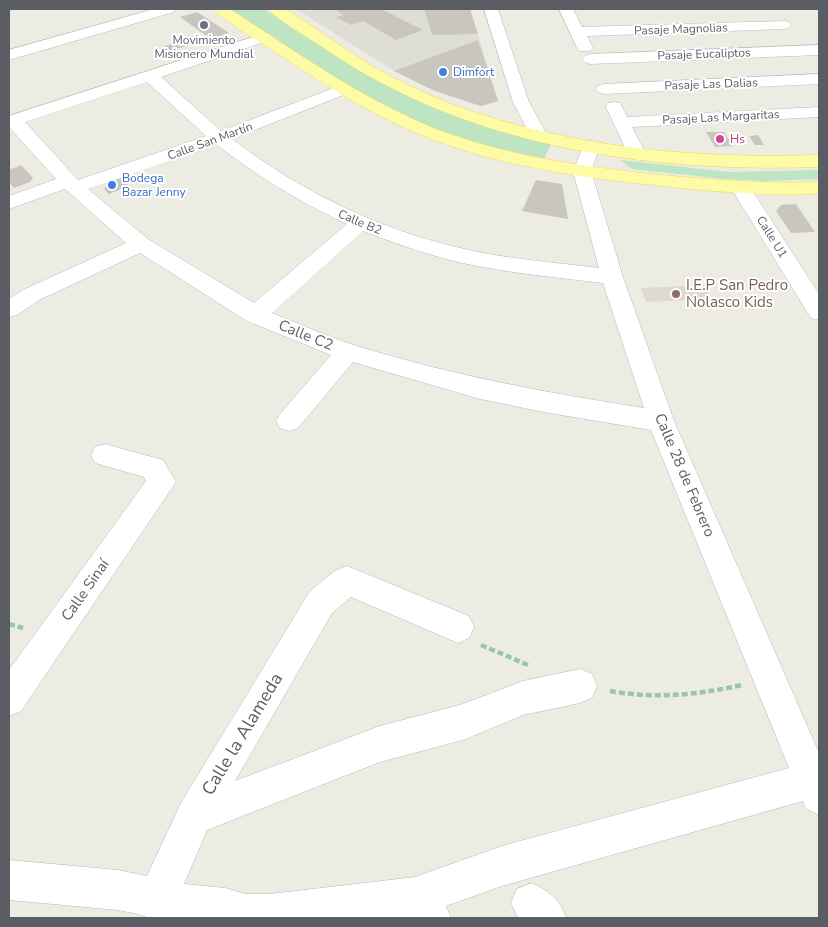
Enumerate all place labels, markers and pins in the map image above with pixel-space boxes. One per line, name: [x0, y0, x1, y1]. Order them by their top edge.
marker: Movimiento Misionero Mundial: [198, 19, 210, 31]
place label: Movimiento Misionero Mundial: [155, 32, 254, 62]
place label: Dimfort: [453, 64, 495, 80]
marker: Dimfort: [437, 66, 449, 78]
place label: Hs: [730, 131, 745, 147]
marker: Hs: [714, 133, 726, 145]
place label: Bodega Bazar Jenny: [122, 170, 187, 200]
marker: Bodega Bazar Jenny: [106, 179, 118, 191]
place label: I.E.P San Pedro Nolasco Kids: [686, 275, 788, 312]
marker: I.E.P San Pedro Nolasco Kids: [670, 288, 682, 300]

